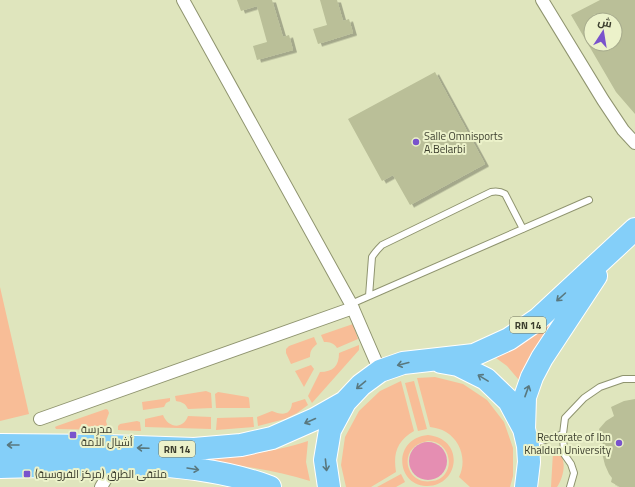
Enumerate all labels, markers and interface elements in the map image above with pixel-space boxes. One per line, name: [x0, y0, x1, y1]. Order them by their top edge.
north arrow: [583, 12, 623, 52]
text: ش: [597, 13, 614, 32]
place label: Salle Omnisports A.Belarbi: [424, 128, 503, 157]
marker: Salle Omnisports A.Belarbi: [411, 137, 421, 147]
one-way arrow: [556, 292, 566, 302]
road number: RN 14: [510, 317, 546, 333]
one-way arrow: [397, 361, 410, 368]
one-way arrow: [477, 373, 489, 381]
one-way arrow: [356, 381, 366, 390]
one-way arrow: [524, 385, 532, 397]
one-way arrow: [305, 418, 317, 425]
place label: مدرسة أشبال الأمة: [81, 421, 133, 450]
place label: Rectorate of Ibn Khaldun University: [524, 429, 612, 458]
marker: مدرسة أشبال الأمة: [68, 430, 78, 440]
marker: Rectorate of Ibn Khaldun University: [614, 438, 624, 448]
one-way arrow: [7, 441, 20, 449]
road number: RN 14: [159, 441, 195, 457]
one-way arrow: [137, 444, 150, 451]
one-way arrow: [322, 458, 330, 471]
place label: ملتقى الطرق (مركز الفروسية): [35, 466, 167, 482]
one-way arrow: [186, 466, 199, 474]
marker: ملتقى الطرق (مركز الفروسية): [22, 469, 32, 479]

